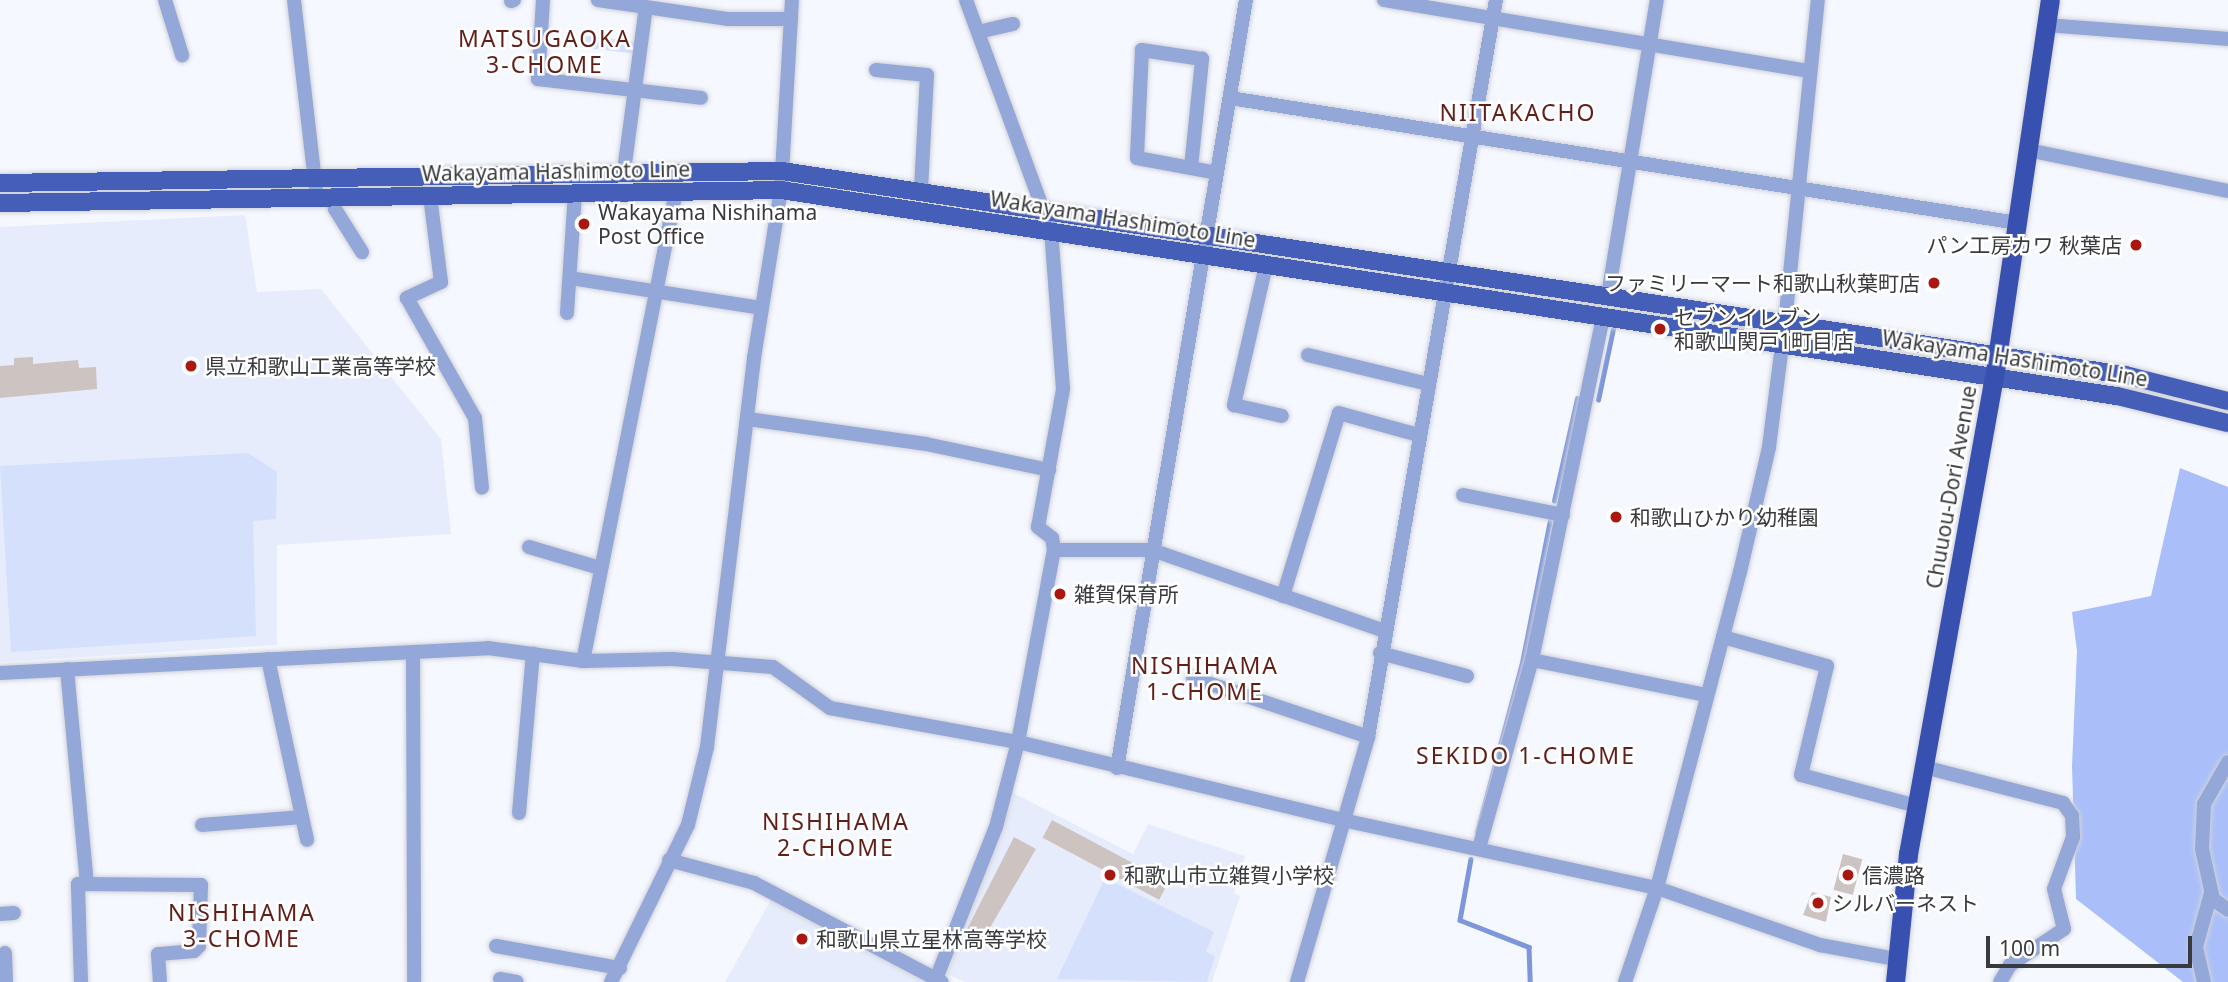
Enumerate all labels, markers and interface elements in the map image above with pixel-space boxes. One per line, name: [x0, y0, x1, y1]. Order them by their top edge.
district label: MATSUGAOKA 3-CHOME: [459, 24, 631, 78]
district label: NIITAKACHO: [1441, 98, 1595, 126]
street label: Wakayama Hashimoto Line: [422, 156, 690, 186]
street label: Wakayama Hashimoto Line: [988, 186, 1258, 252]
place label: Wakayama Nishihama Post Office: [598, 199, 817, 249]
marker: Wakayama Nishihama Post Office: [576, 216, 592, 232]
place label: パン工房カワ 秋葉店: [1928, 232, 2122, 258]
marker: パン工房カワ 秋葉店: [2128, 237, 2144, 253]
place label: ファミリーマート和歌山秋葉町店: [1605, 270, 1920, 296]
marker: ファミリーマート和歌山秋葉町店: [1926, 275, 1942, 291]
place label: セブンイレブン 和歌山関戸1町目店: [1674, 304, 1854, 354]
marker: セブンイレブン 和歌山関戸1町目店: [1652, 321, 1668, 337]
street label: Wakayama Hashimoto Line: [1880, 325, 2150, 391]
place label: 県立和歌山工業高等学校: [205, 353, 436, 379]
marker: 県立和歌山工業高等学校: [183, 358, 199, 374]
street label: Chuuou-Dori Avenue: [1921, 383, 1981, 591]
place label: 和歌山ひかり幼稚園: [1630, 504, 1819, 530]
marker: 和歌山ひかり幼稚園: [1608, 509, 1624, 525]
place label: 雑賀保育所: [1074, 581, 1179, 607]
marker: 雑賀保育所: [1052, 586, 1068, 602]
district label: NISHIHAMA 1-CHOME: [1132, 651, 1278, 705]
district label: SEKIDO 1-CHOME: [1418, 741, 1634, 769]
district label: NISHIHAMA 2-CHOME: [763, 807, 909, 861]
place label: 和歌山市立雑賀小学校: [1124, 862, 1334, 888]
place label: 信濃路: [1862, 862, 1925, 888]
marker: 和歌山市立雑賀小学校: [1102, 867, 1118, 883]
marker: 信濃路: [1840, 867, 1856, 883]
place label: シルバーネスト: [1832, 890, 1979, 916]
marker: シルバーネスト: [1810, 895, 1826, 911]
district label: NISHIHAMA 3-CHOME: [169, 898, 315, 952]
scale bar: [1990, 922, 2196, 966]
place label: 和歌山県立星林高等学校: [816, 926, 1047, 952]
marker: 和歌山県立星林高等学校: [794, 931, 810, 947]
text: 100 m: [1999, 934, 2060, 962]

